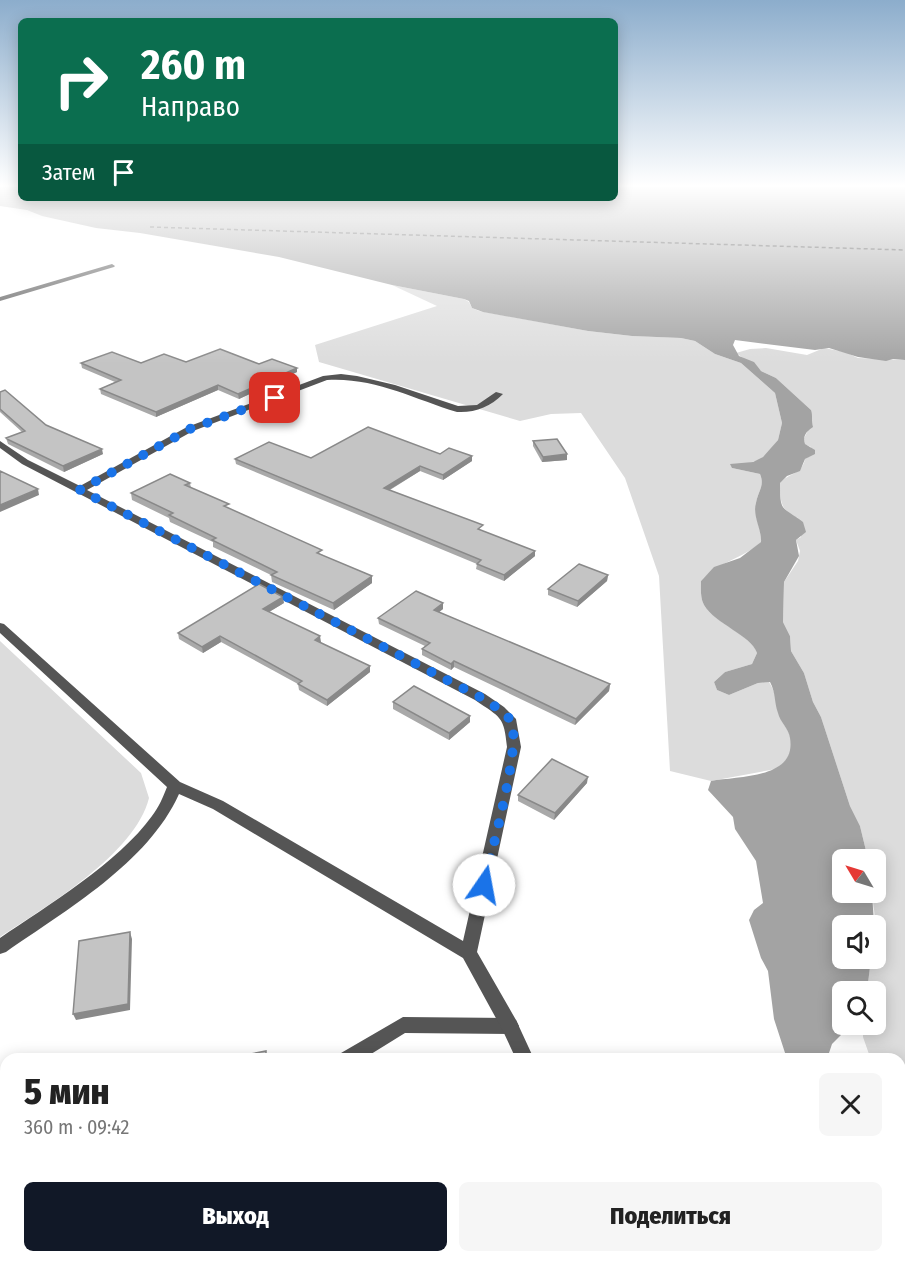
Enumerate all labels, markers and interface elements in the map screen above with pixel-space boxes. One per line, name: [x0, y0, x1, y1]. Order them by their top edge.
text: 260 m: [141, 40, 246, 90]
icon: right: [42, 42, 120, 120]
text: Направо: [141, 91, 240, 123]
icon: arrive: [107, 156, 140, 189]
text: Затем: [42, 159, 95, 186]
pin: [249, 372, 300, 423]
icon: arrive: [258, 381, 291, 414]
north arrow: [832, 849, 886, 903]
map controls: [832, 849, 886, 1035]
position arrow: [452, 853, 516, 917]
button: sound: [832, 915, 886, 969]
button: search: [832, 981, 886, 1035]
text: 5 мин: [24, 1070, 110, 1114]
button: close: [819, 1073, 882, 1136]
text: 360 m · 09:42: [24, 1115, 129, 1139]
button: Выход: [24, 1182, 447, 1251]
button: Поделиться: [459, 1182, 882, 1251]

